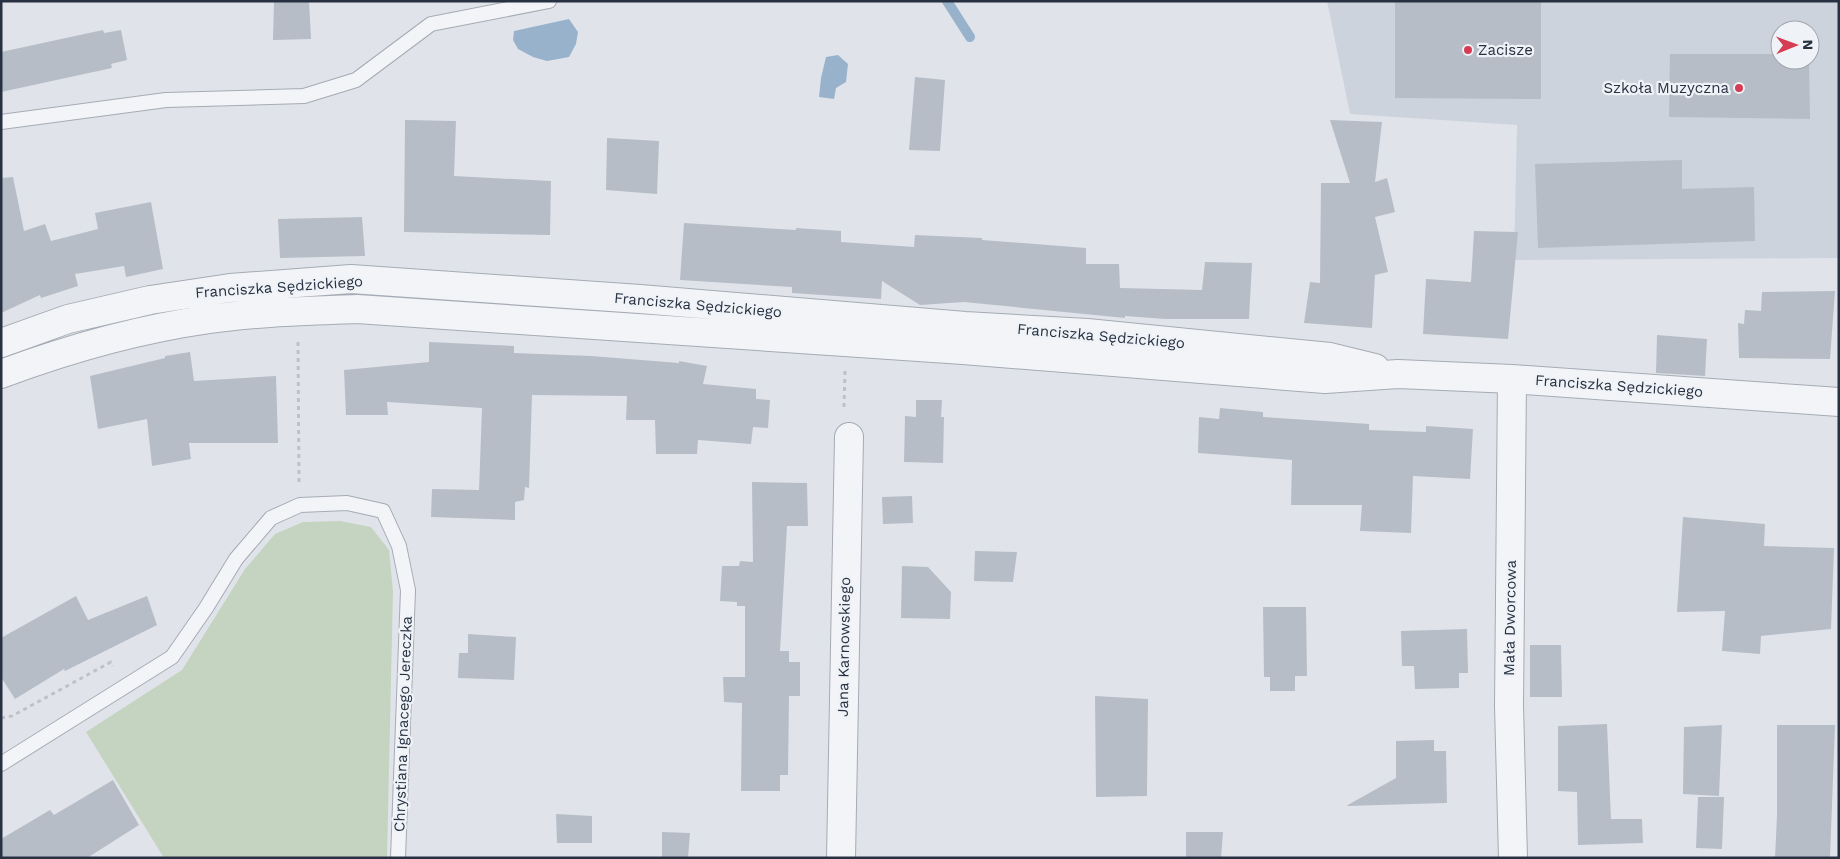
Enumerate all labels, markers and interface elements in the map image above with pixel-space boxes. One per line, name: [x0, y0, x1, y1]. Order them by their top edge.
north arrow: [1770, 20, 1820, 70]
text: N: [1800, 39, 1816, 50]
place label: Zacisze: [1478, 41, 1533, 59]
marker: Zacisze: [1462, 44, 1474, 56]
place label: Szkoła Muzyczna: [1603, 79, 1730, 97]
marker: Szkoła Muzyczna: [1733, 82, 1745, 94]
street label: Franciszka Sędzickiego: [194, 272, 364, 302]
street label: Franciszka Sędzickiego: [613, 289, 783, 321]
street label: Franciszka Sędzickiego: [1016, 320, 1186, 352]
street label: Franciszka Sędzickiego: [1534, 371, 1704, 401]
street label: Mała Dworcowa: [1500, 559, 1520, 676]
street label: Jana Karnowskiego: [834, 577, 854, 717]
street label: Chrystiana Ignacego Jereczka: [390, 615, 416, 832]

